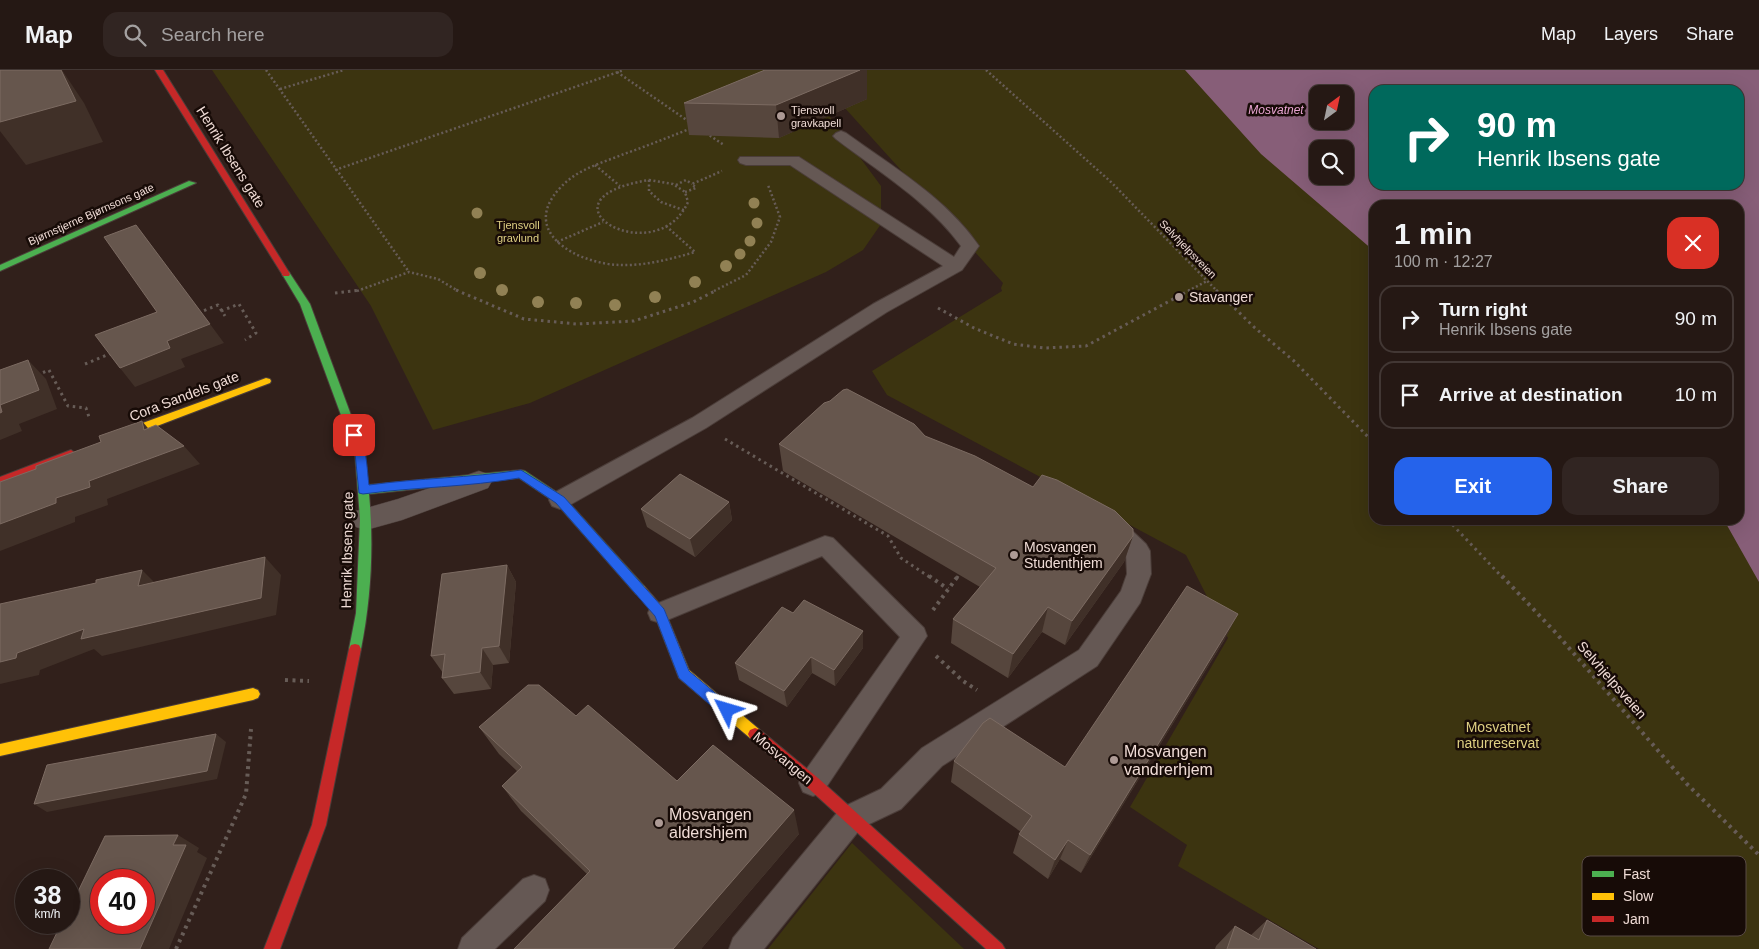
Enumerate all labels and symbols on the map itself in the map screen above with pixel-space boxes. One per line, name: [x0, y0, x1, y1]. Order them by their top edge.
north arrow: [1309, 85, 1354, 130]
street label: Henrik Ibsens gate: [193, 103, 269, 211]
water label: Mosvatnet: [1248, 103, 1304, 117]
place label: Tjensvoll gravkapell: [791, 104, 841, 129]
marker: Tjensvoll gravkapell: [775, 110, 787, 122]
street label: Bjørnstjerne Bjørnsons gate: [26, 181, 156, 247]
street label: Selvhjelpsveien: [1157, 217, 1219, 281]
park label: Tjensvoll gravlund: [496, 219, 540, 244]
place label: Stavanger: [1189, 289, 1253, 305]
marker: Stavanger: [1173, 291, 1185, 303]
street label: Cora Sandels gate: [127, 368, 241, 424]
pin: [333, 414, 375, 456]
street label: Henrik Ibsens gate: [338, 491, 356, 608]
place label: Mosvangen Studenthjem: [1024, 539, 1103, 571]
marker: Mosvangen Studenthjem: [1008, 549, 1020, 561]
street label: Selvhjelpsveien: [1574, 638, 1650, 722]
position arrow: [700, 683, 752, 735]
park label: Mosvatnet naturreservat: [1457, 719, 1539, 751]
street label: Mosvangen: [750, 729, 816, 787]
place label: Mosvangen vandrerhjem: [1124, 743, 1213, 778]
marker: Mosvangen vandrerhjem: [1108, 754, 1120, 766]
place label: Mosvangen aldershjem: [669, 806, 752, 841]
marker: Mosvangen aldershjem: [653, 817, 665, 829]
legend: [1582, 856, 1746, 936]
text: Fast: [1623, 866, 1650, 882]
speed limit sign: 40: [90, 869, 155, 934]
text: Slow: [1623, 888, 1654, 904]
text: Jam: [1623, 911, 1649, 927]

